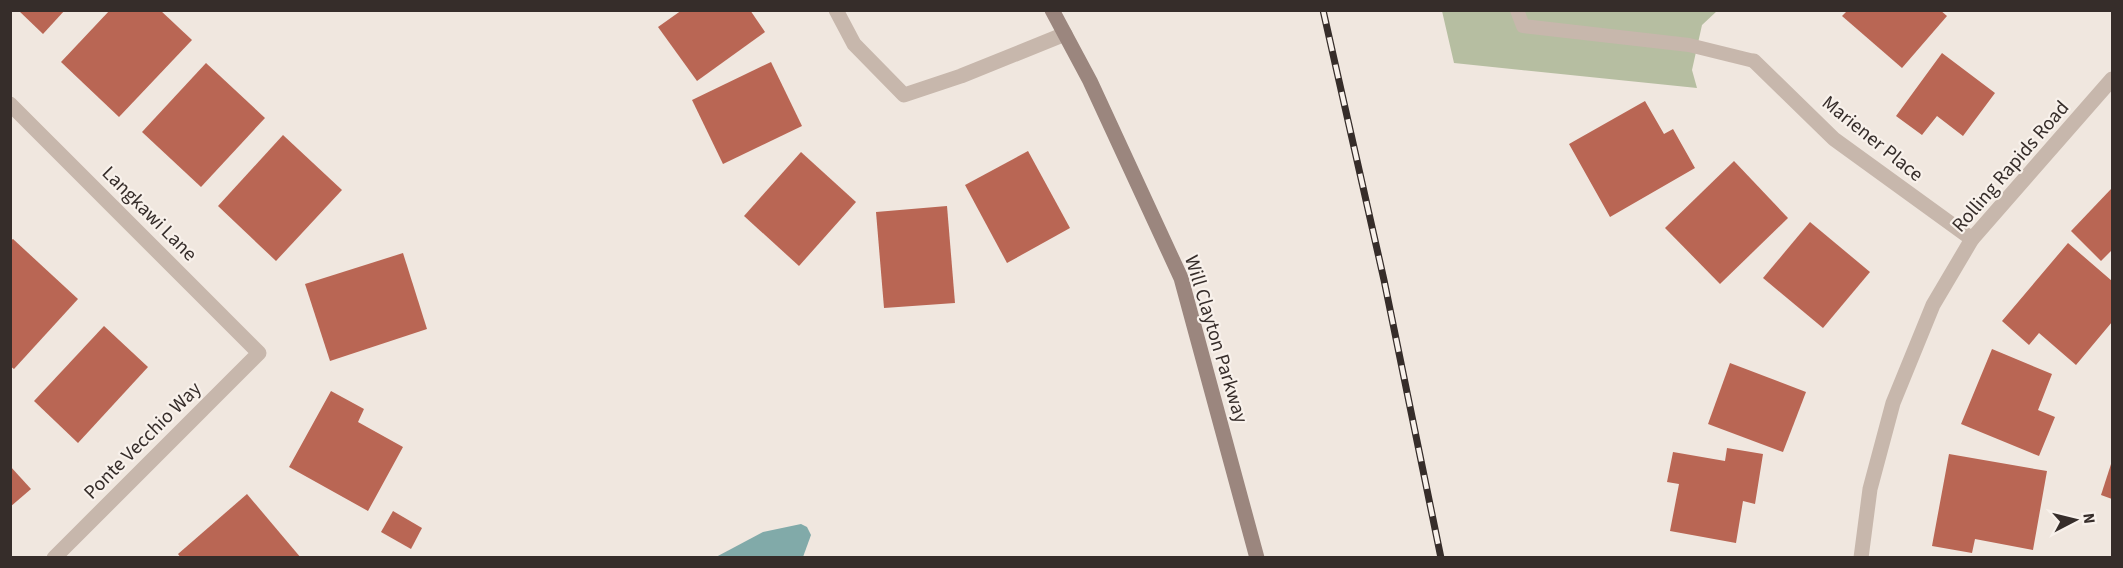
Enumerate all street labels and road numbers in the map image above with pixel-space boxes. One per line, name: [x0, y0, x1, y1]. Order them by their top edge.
street label: Mariener Place: [1816, 89, 1929, 189]
street label: Rolling Rapids Road: [1946, 95, 2076, 238]
street label: Langkawi Lane: [95, 160, 203, 268]
street label: Will Clayton Parkway: [1177, 252, 1255, 427]
street label: Ponte Vecchio Way: [78, 375, 208, 506]

